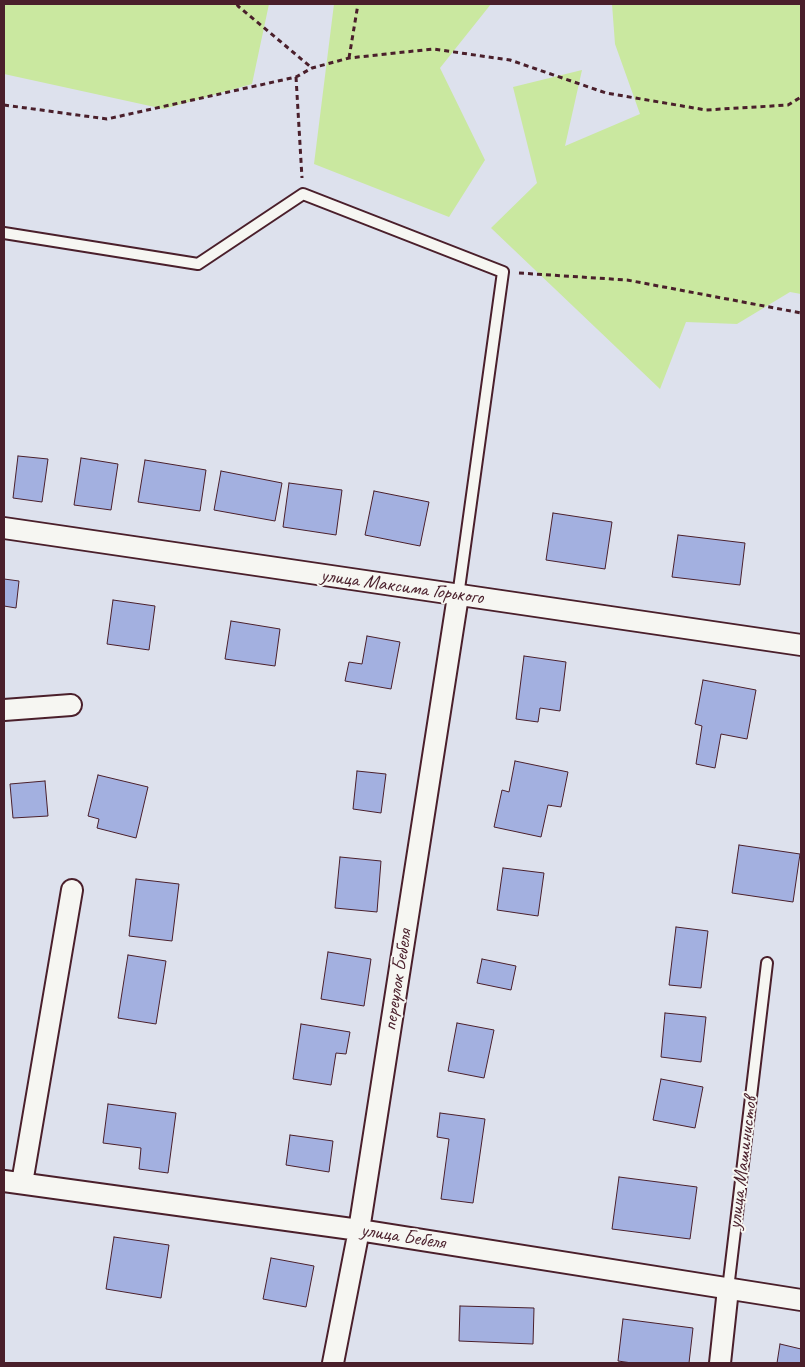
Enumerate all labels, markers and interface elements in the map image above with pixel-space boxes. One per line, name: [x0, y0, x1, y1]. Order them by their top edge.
street label: улица Максима Горького: [319, 564, 485, 610]
street label: переулок Бебеля: [378, 928, 418, 1032]
street label: улица Машинистов: [723, 1096, 763, 1230]
street label: улица Бебеля: [359, 1218, 447, 1256]

